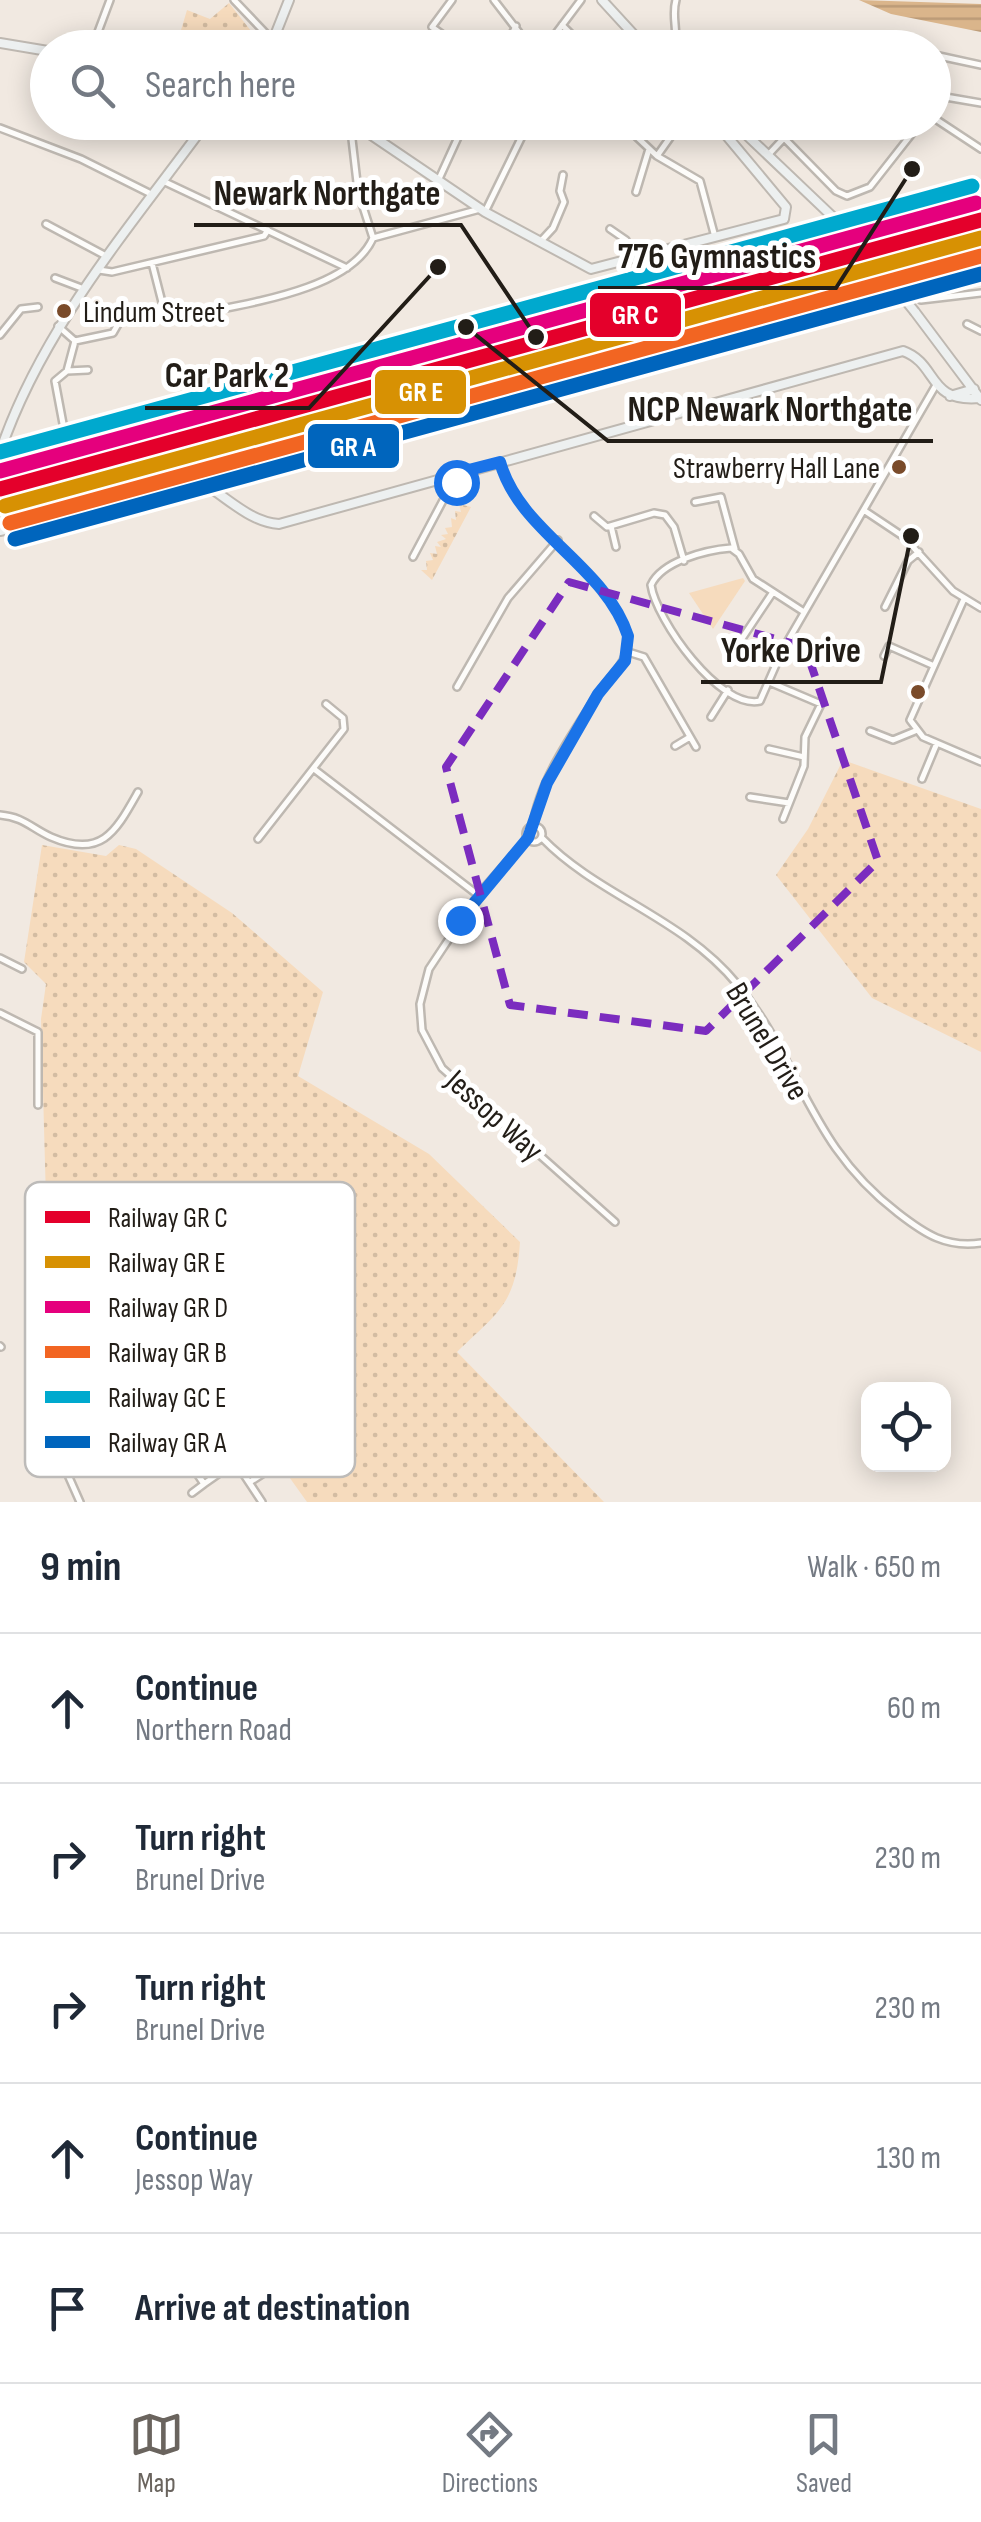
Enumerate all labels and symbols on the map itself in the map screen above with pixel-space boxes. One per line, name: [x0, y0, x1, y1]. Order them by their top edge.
callout: Newark Northgate: [194, 160, 461, 225]
text: Newark Northgate: [213, 173, 441, 216]
callout: 776 Gymnastics: [598, 223, 836, 288]
text: 776 Gymnastics: [618, 236, 816, 279]
line badge: GR C: [588, 291, 683, 339]
place label: Lindum Street: [83, 295, 225, 331]
text: GR C: [611, 299, 659, 332]
marker: Lindum Street: [54, 301, 74, 321]
callout: Car Park 2: [145, 343, 309, 408]
text: Car Park 2: [165, 355, 289, 398]
line badge: GR E: [373, 368, 468, 416]
text: GR E: [399, 376, 443, 409]
callout: NCP Newark Northgate: [608, 376, 933, 441]
text: NCP Newark Northgate: [628, 389, 912, 432]
line badge: GR A: [306, 422, 401, 470]
text: GR A: [330, 431, 377, 464]
place label: Strawberry Hall Lane: [673, 451, 880, 487]
marker: Strawberry Hall Lane: [889, 457, 909, 477]
route start: [434, 460, 480, 506]
callout: Yorke Drive: [701, 617, 881, 682]
text: Yorke Drive: [721, 630, 861, 673]
unlabelled marker: [908, 682, 928, 702]
route end: [438, 898, 484, 944]
street label: Brunel Drive: [716, 976, 817, 1108]
street label: Jessop Way: [436, 1061, 551, 1170]
legend: [25, 1182, 355, 1477]
text: Railway GR C: [108, 1202, 228, 1235]
text: Railway GR E: [108, 1247, 226, 1280]
text: Railway GR D: [108, 1292, 228, 1325]
text: Railway GR B: [108, 1337, 227, 1370]
text: Railway GC E: [108, 1382, 227, 1415]
text: Railway GR A: [108, 1427, 227, 1460]

